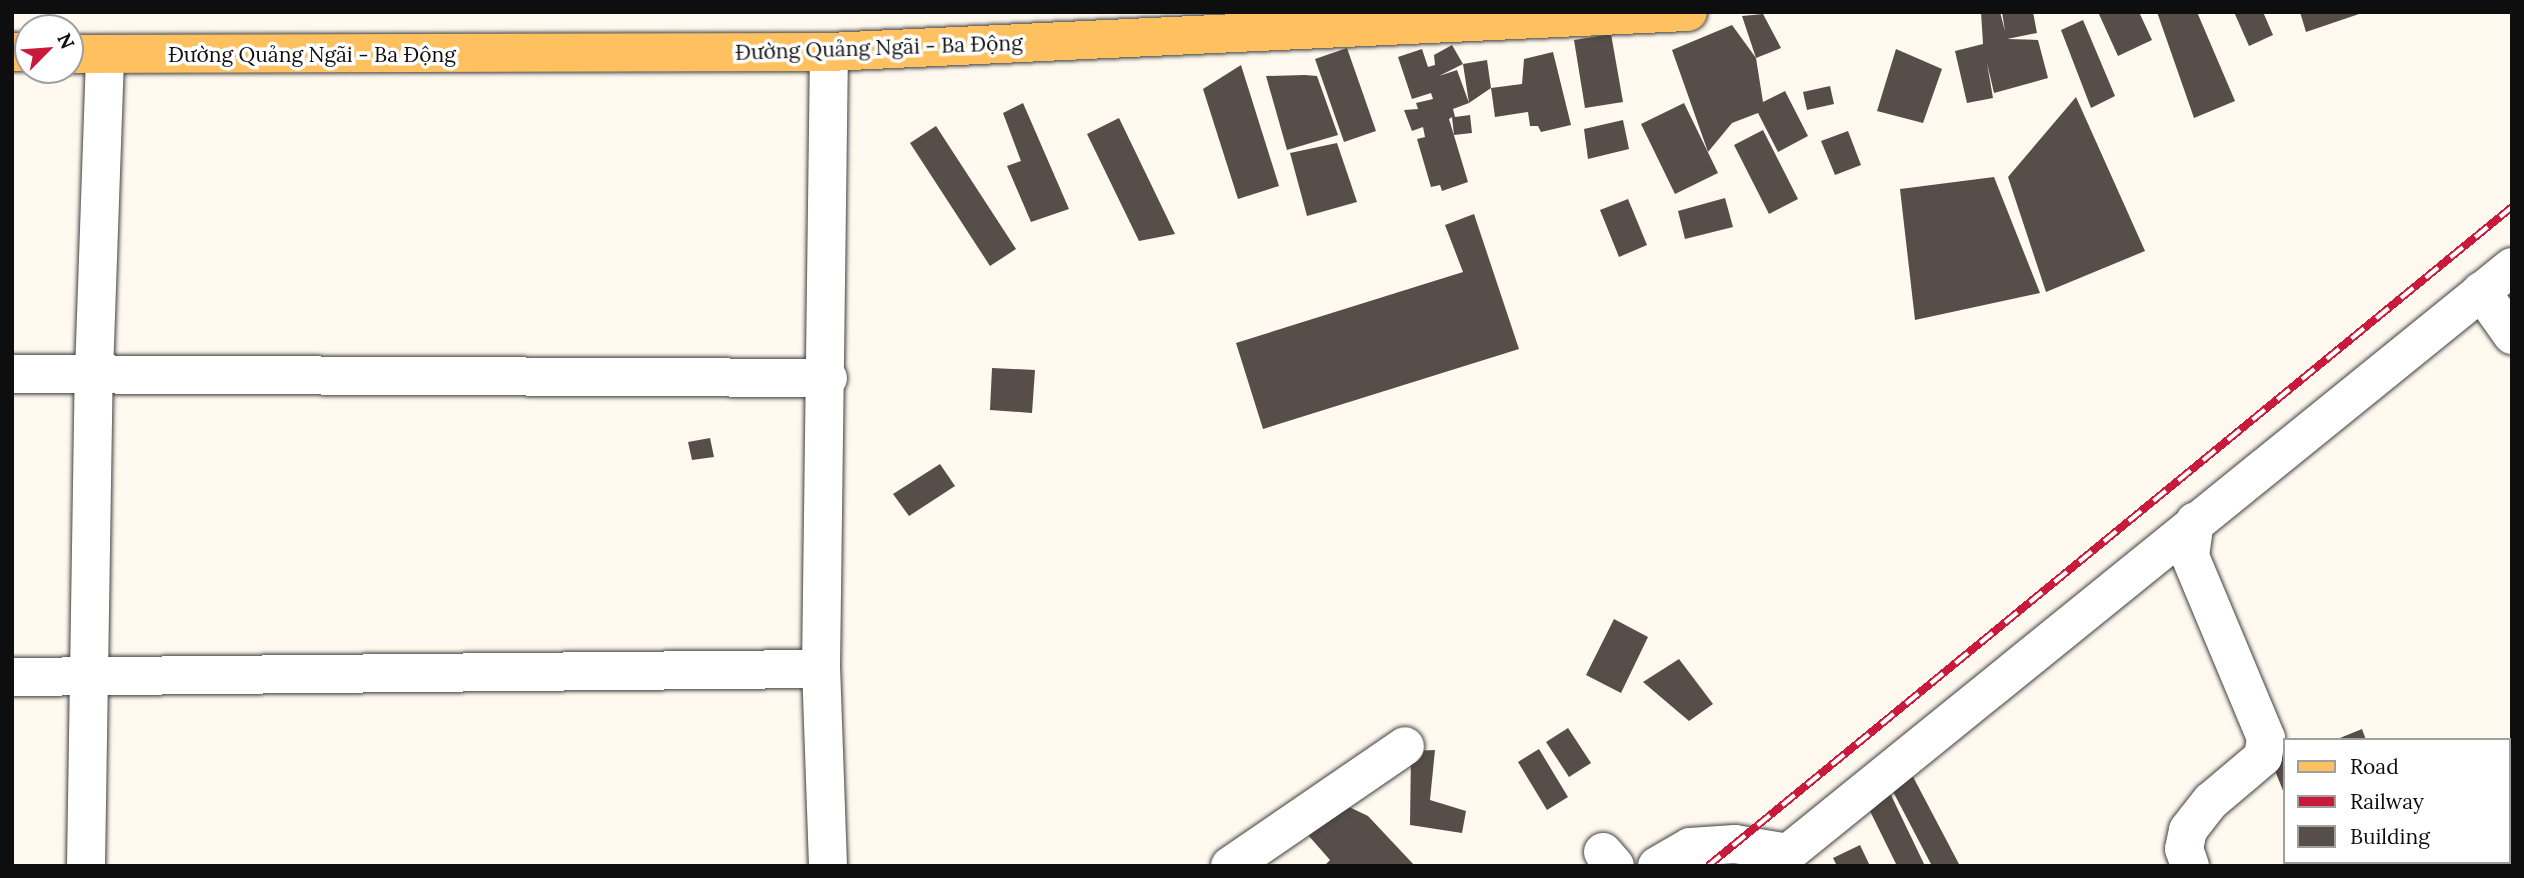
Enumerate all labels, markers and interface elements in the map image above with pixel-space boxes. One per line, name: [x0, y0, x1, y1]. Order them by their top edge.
north arrow: [14, 14, 84, 84]
text: N: [52, 29, 80, 53]
street label: Đường Quảng Ngãi - Ba Động: [735, 30, 1023, 66]
street label: Đường Quảng Ngãi - Ba Động: [168, 42, 456, 68]
legend: [2282, 738, 2510, 864]
text: Road: [2350, 753, 2399, 780]
text: Railway: [2350, 788, 2424, 815]
text: Building: [2350, 823, 2430, 850]

